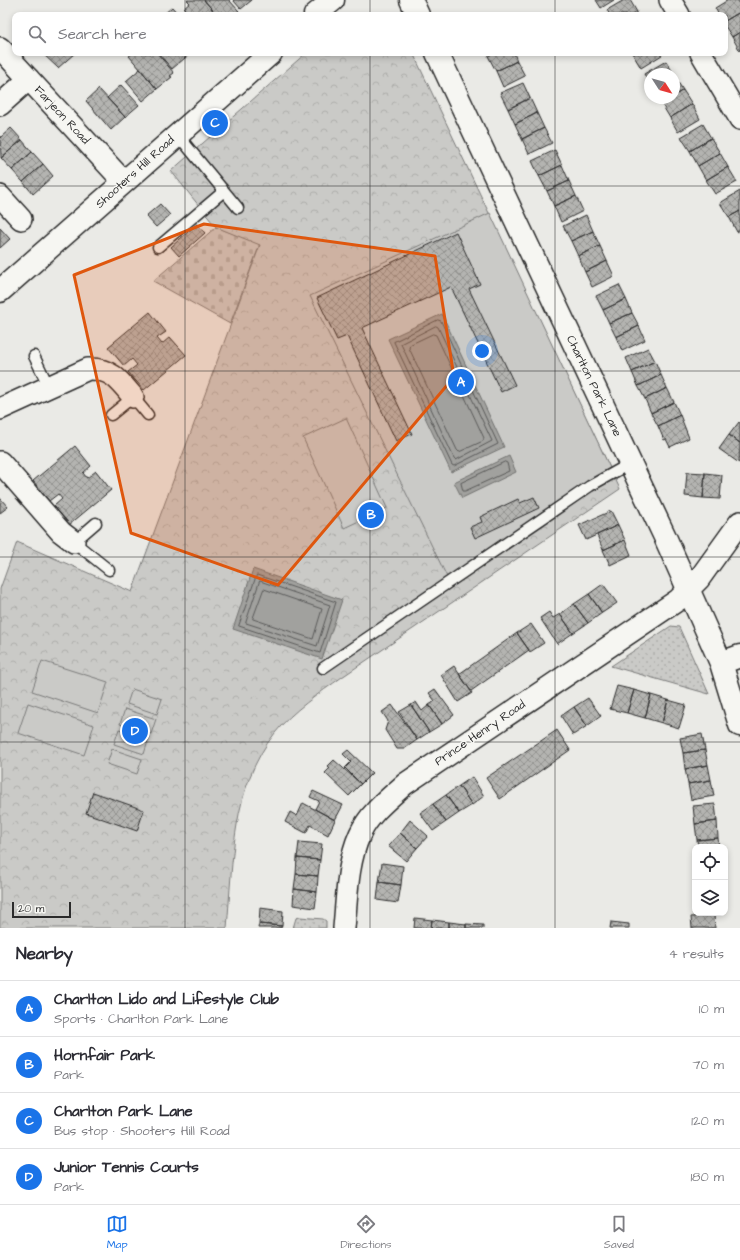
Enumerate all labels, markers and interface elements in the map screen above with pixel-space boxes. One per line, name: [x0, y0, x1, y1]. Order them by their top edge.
search box: [12, 12, 728, 56]
icon: search: [26, 23, 48, 45]
text: Search here: [58, 24, 147, 45]
north arrow: [644, 68, 680, 104]
street label: Farjeon Road: [30, 82, 94, 148]
pin: C: [202, 108, 228, 138]
street label: Shooters Hill Road: [92, 132, 178, 212]
street label: Charlton Park Lane: [562, 332, 626, 440]
your location: [472, 341, 492, 361]
pin: A: [448, 367, 474, 397]
pin: B: [358, 500, 384, 530]
street label: Prince Henry Road: [431, 696, 529, 771]
pin: D: [122, 716, 148, 746]
map controls: [692, 844, 728, 916]
button: locate: [692, 844, 728, 880]
button: layers: [692, 880, 728, 916]
scale bar: [12, 900, 71, 919]
text: 20 m: [18, 901, 44, 916]
text: Nearby: [16, 942, 73, 966]
text: 4 results: [669, 945, 724, 963]
text: Charlton Lido and Lifestyle Club: [54, 989, 279, 1010]
text: A: [25, 1000, 33, 1018]
text: 10 m: [699, 1000, 724, 1018]
text: Sports · Charlton Park Lane: [54, 1010, 228, 1028]
text: Hornfair Park: [54, 1045, 155, 1066]
text: B: [24, 1056, 34, 1074]
text: 70 m: [692, 1056, 724, 1074]
text: Park: [54, 1066, 84, 1084]
text: Charlton Park Lane: [54, 1101, 193, 1122]
text: C: [24, 1112, 34, 1130]
text: 120 m: [691, 1112, 724, 1130]
text: Bus stop · Shooters Hill Road: [54, 1122, 230, 1140]
text: Junior Tennis Courts: [54, 1157, 199, 1178]
text: D: [25, 1168, 33, 1186]
text: 180 m: [690, 1168, 724, 1186]
text: Park: [54, 1178, 84, 1196]
tab: Map: [106, 1213, 128, 1252]
tab: Directions: [340, 1213, 392, 1252]
tab: Saved: [604, 1213, 634, 1252]

